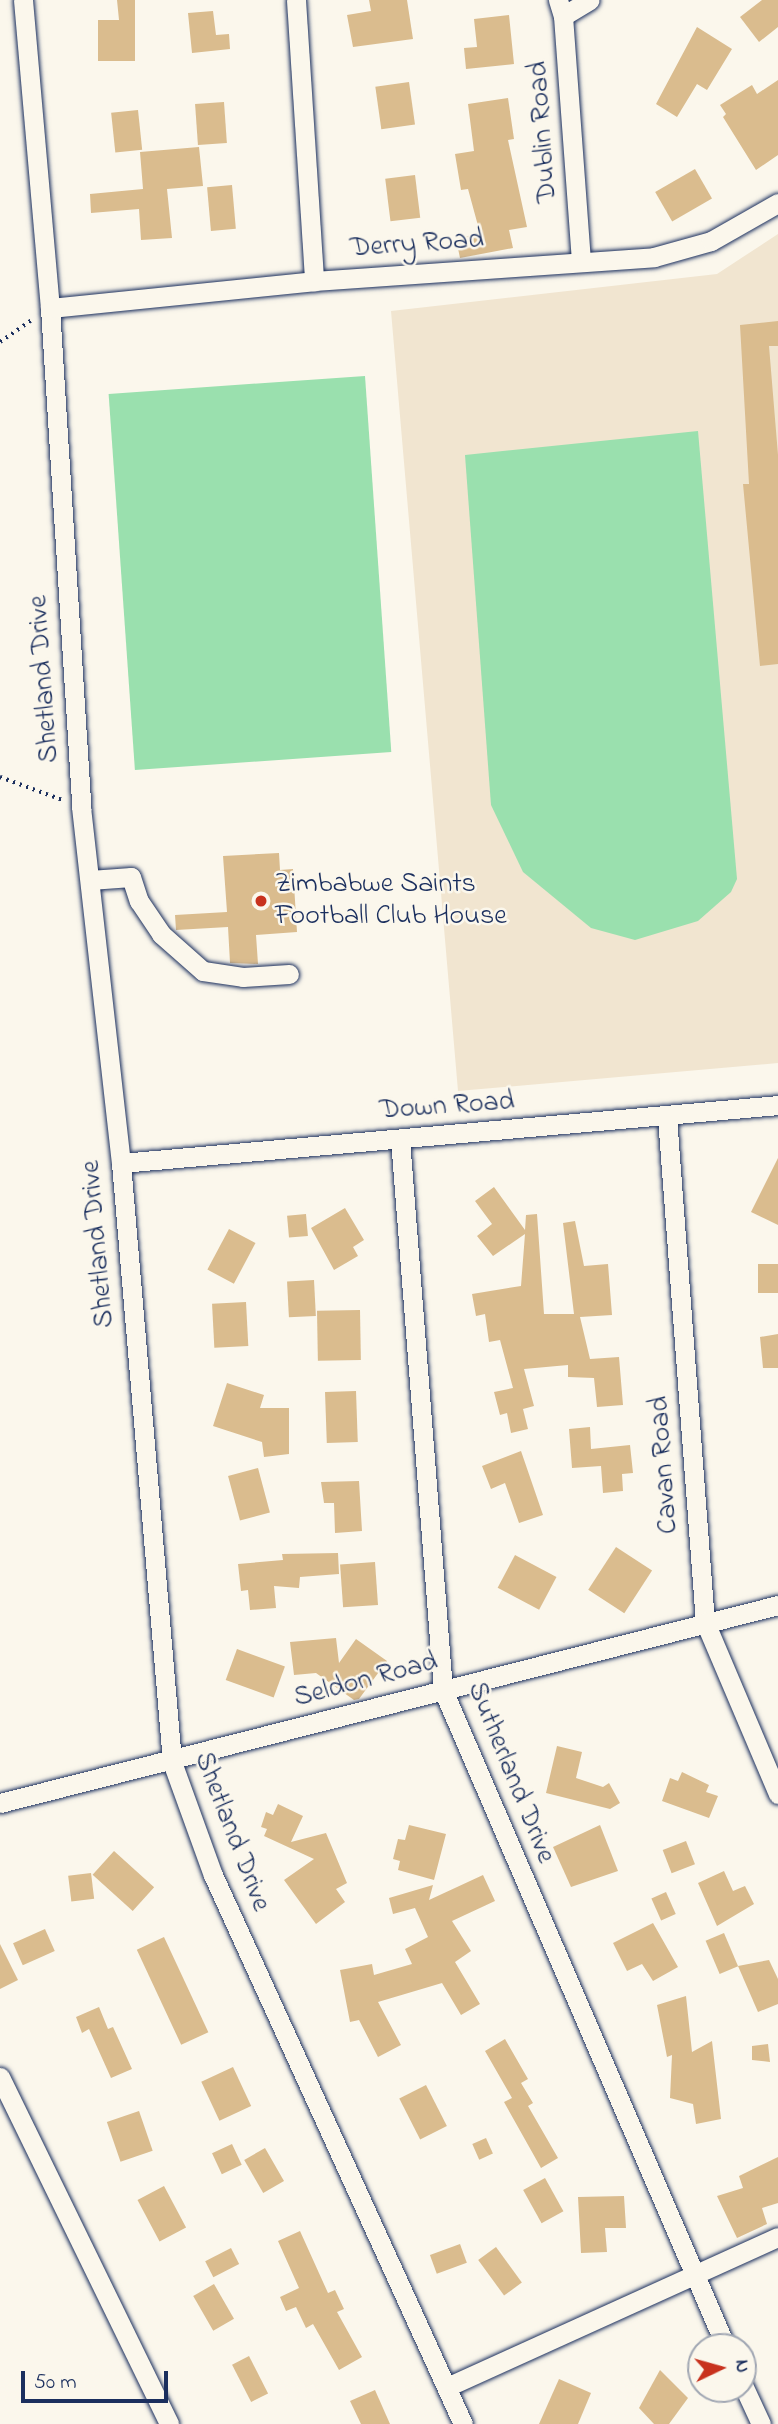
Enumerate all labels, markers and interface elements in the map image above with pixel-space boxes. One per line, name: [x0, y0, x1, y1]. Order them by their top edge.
street label: Dublin Road: [522, 60, 566, 204]
street label: Derry Road: [349, 224, 485, 266]
street label: Shetland Drive: [22, 594, 68, 764]
place label: Zimbabwe Saints Football Club House: [275, 868, 507, 934]
marker: Zimbabwe Saints Football Club House: [253, 893, 269, 909]
street label: Down Road: [378, 1086, 516, 1128]
street label: Shetland Drive: [75, 1159, 123, 1329]
street label: Cavan Road: [643, 1395, 687, 1535]
street label: Seldon Road: [291, 1646, 441, 1716]
street label: Sutherland Drive: [458, 1677, 562, 1869]
street label: Shetland Drive: [185, 1748, 277, 1916]
north arrow: [687, 2333, 757, 2403]
scale bar: [24, 2358, 172, 2402]
text: N: [727, 2359, 755, 2374]
text: 50 m: [34, 2368, 77, 2398]

